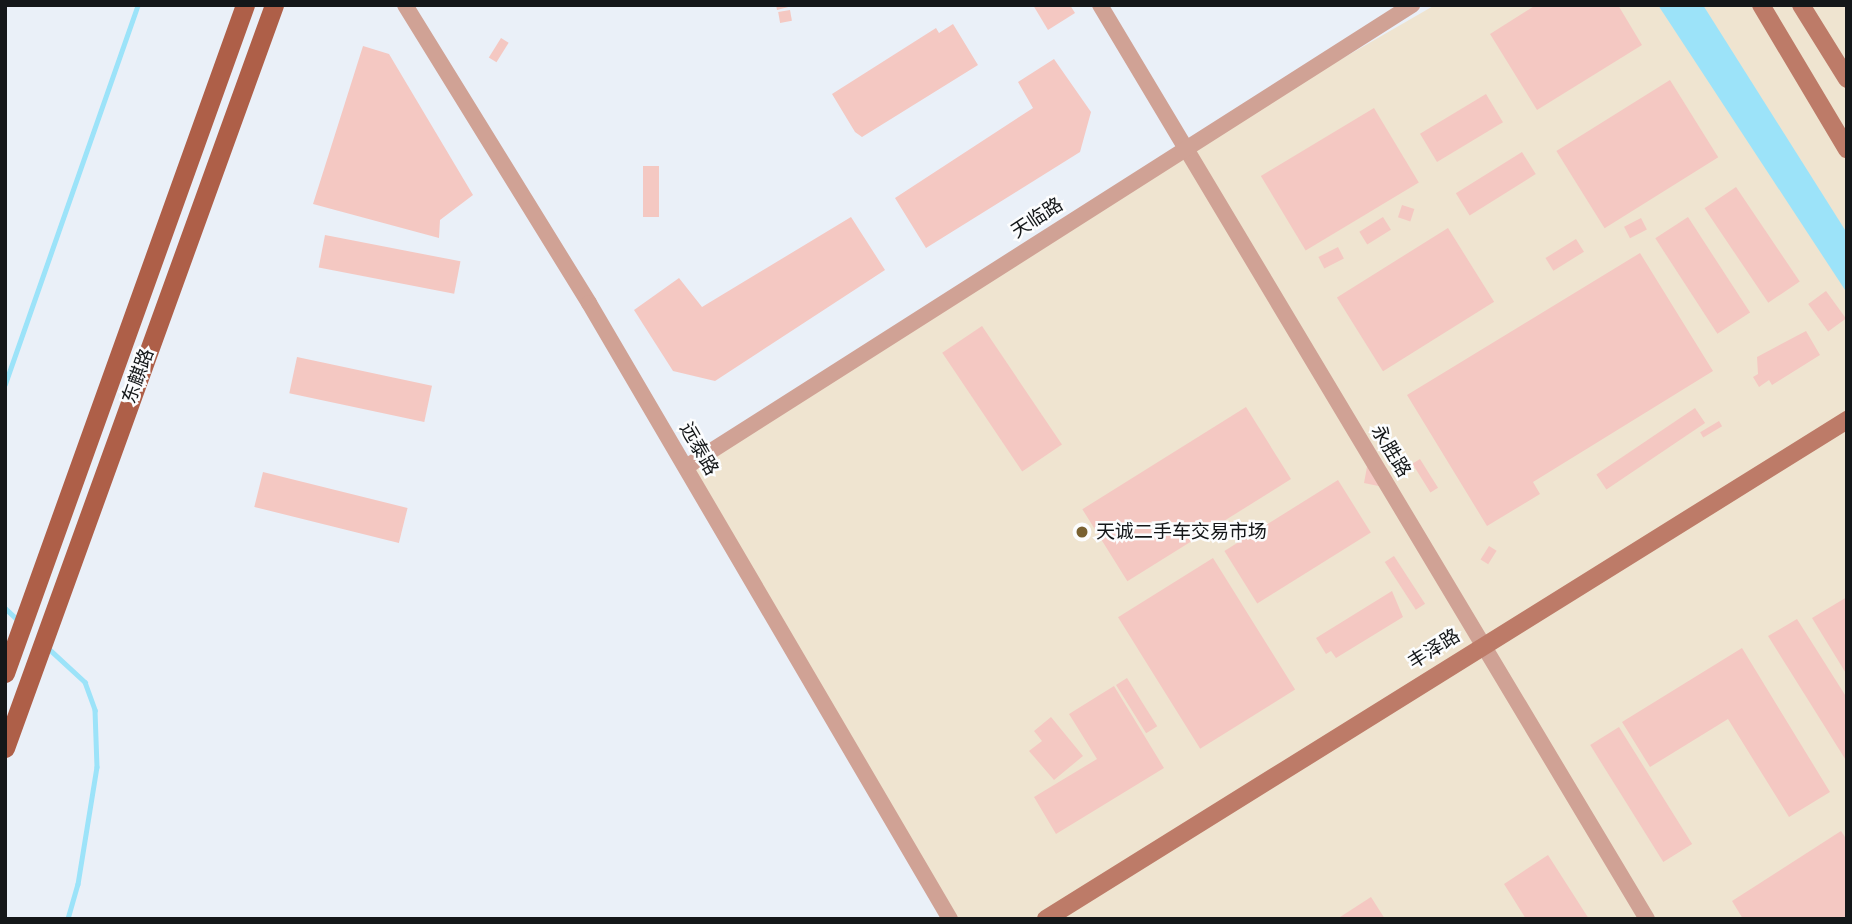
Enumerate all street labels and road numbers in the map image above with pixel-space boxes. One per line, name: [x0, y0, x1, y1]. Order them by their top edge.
street label: 天临路: [1007, 193, 1067, 243]
street label: 东麒路: [118, 345, 158, 407]
street label: 远泰路: [675, 419, 723, 479]
street label: 永胜路: [1367, 421, 1415, 481]
street label: 丰泽路: [1404, 624, 1464, 674]

